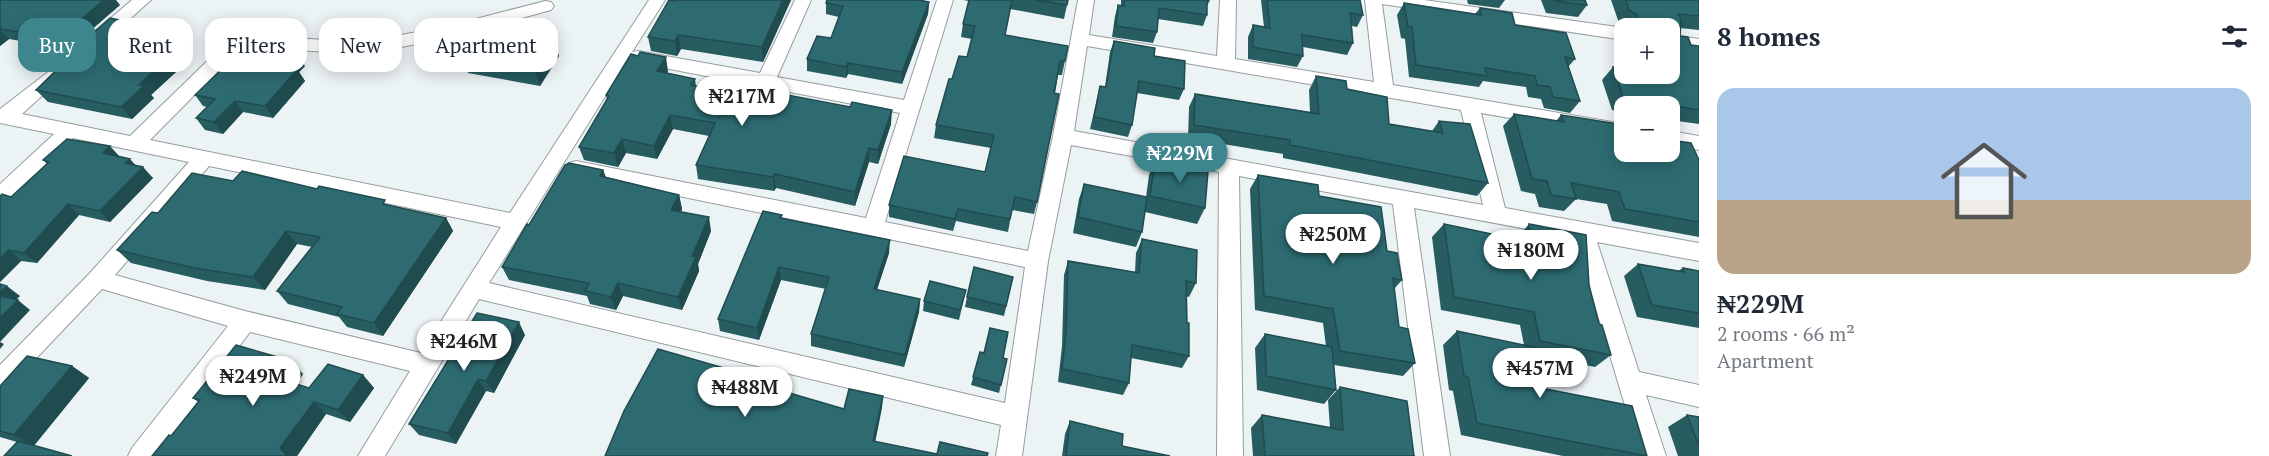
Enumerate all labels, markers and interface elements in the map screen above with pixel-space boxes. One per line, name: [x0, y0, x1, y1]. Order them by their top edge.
chip: Buy: [18, 18, 96, 72]
chip: Rent: [108, 18, 193, 72]
chip: Filters: [205, 18, 307, 72]
chip: New: [319, 18, 402, 72]
chip: Apartment: [414, 18, 558, 72]
map controls: [1614, 18, 1680, 162]
button: +: [1614, 18, 1680, 84]
text: 8 homes: [1717, 19, 1821, 53]
icon: filters: [2218, 20, 2251, 53]
pin: ₦217M: [700, 76, 784, 127]
text: ₦217M: [709, 82, 775, 109]
button: −: [1614, 96, 1680, 162]
icon: home: [1930, 127, 2038, 235]
pin: ₦229M: [1138, 133, 1222, 184]
text: ₦229M: [1147, 139, 1213, 166]
pin: ₦250M: [1291, 214, 1375, 265]
text: ₦250M: [1300, 220, 1366, 247]
pin: ₦180M: [1489, 230, 1573, 281]
text: ₦180M: [1498, 236, 1564, 263]
text: ₦229M: [1717, 286, 1804, 320]
text: 2 rooms · 66 m²: [1717, 320, 1855, 347]
pin: ₦246M: [422, 321, 506, 372]
text: ₦246M: [431, 327, 497, 354]
text: Apartment: [1717, 347, 1814, 374]
pin: ₦457M: [1498, 348, 1582, 399]
text: ₦457M: [1507, 354, 1573, 381]
pin: ₦249M: [211, 356, 295, 407]
text: ₦249M: [220, 362, 286, 389]
pin: ₦488M: [703, 367, 787, 418]
text: ₦488M: [712, 373, 778, 400]

